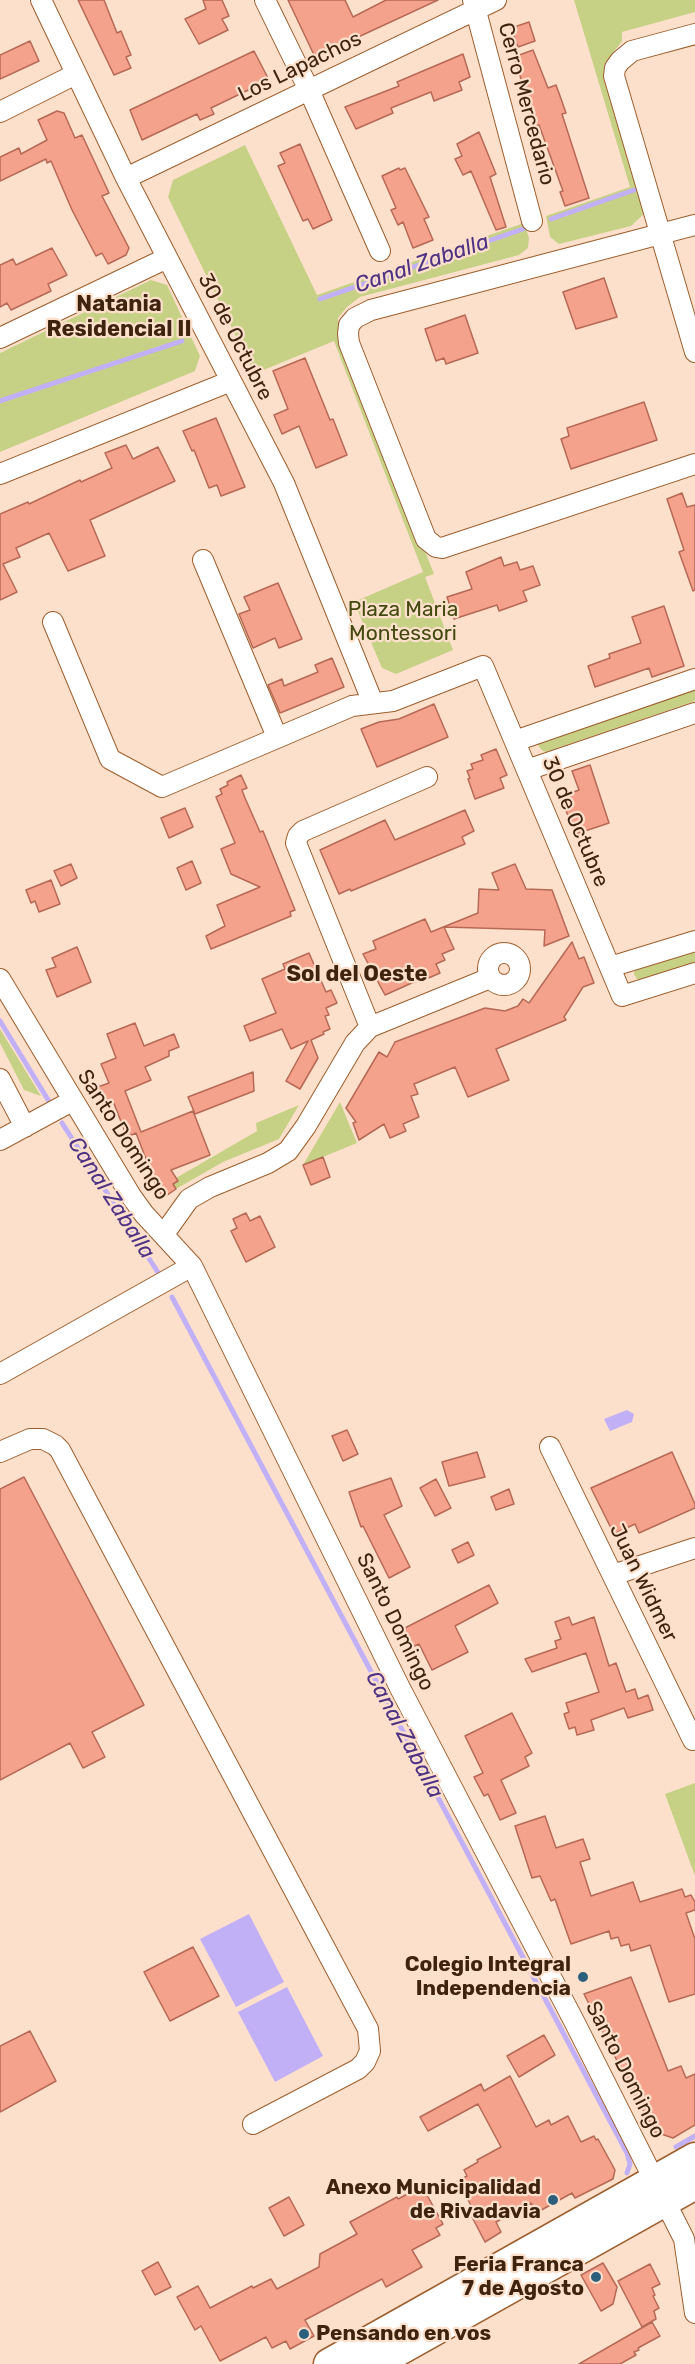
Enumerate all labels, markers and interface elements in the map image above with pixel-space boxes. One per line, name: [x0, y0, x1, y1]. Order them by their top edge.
street label: Cerro Mercedario: [492, 20, 560, 188]
street label: Los Lapachos: [234, 26, 366, 108]
water label: Canal Zaballa: [351, 229, 493, 299]
street label: 30 de Octubre: [192, 269, 278, 405]
district label: Natania Residencial II: [46, 292, 192, 344]
park label: Plaza Maria Montessori: [348, 597, 458, 647]
street label: 30 de Octubre: [536, 753, 614, 891]
district label: Sol del Oeste: [286, 962, 428, 988]
street label: Santo Domingo: [72, 1065, 174, 1205]
water label: Canal Zaballa: [62, 1132, 160, 1264]
street label: Juan Widmer: [604, 1520, 682, 1646]
street label: Santo Domingo: [351, 1549, 439, 1695]
water label: Canal Zaballa: [359, 1667, 449, 1803]
place label: Colegio Integral Independencia: [405, 1952, 571, 2002]
marker: Colegio Integral Independencia: [576, 1970, 590, 1984]
street label: Santo Domingo: [580, 1997, 670, 2143]
place label: Anexo Municipalidad de Rivadavia: [326, 2175, 541, 2225]
marker: Anexo Municipalidad de Rivadavia: [546, 2193, 560, 2207]
place label: Feria Franca 7 de Agosto: [454, 2252, 584, 2302]
marker: Feria Franca 7 de Agosto: [589, 2270, 603, 2284]
place label: Pensando en vos: [316, 2321, 491, 2347]
marker: Pensando en vos: [297, 2327, 311, 2341]

